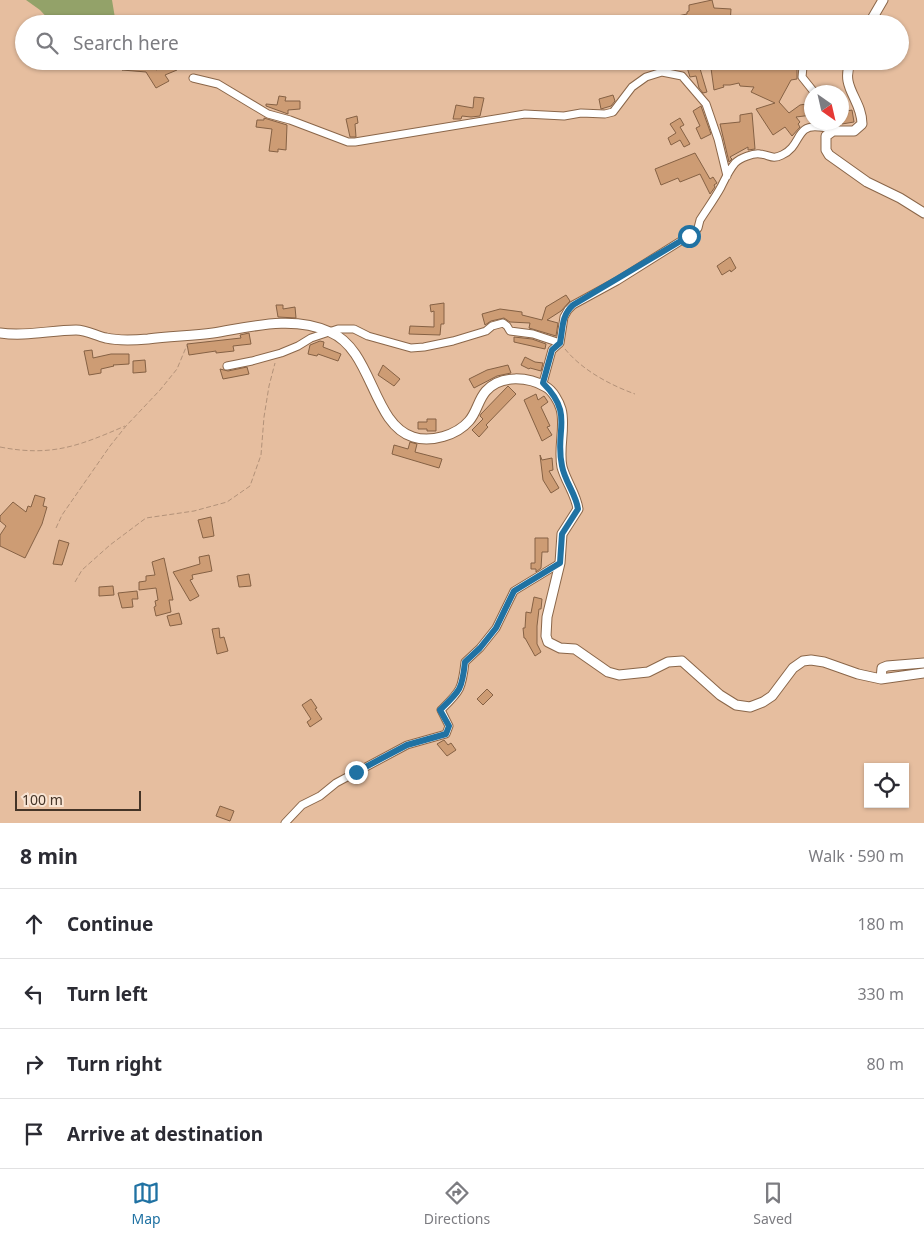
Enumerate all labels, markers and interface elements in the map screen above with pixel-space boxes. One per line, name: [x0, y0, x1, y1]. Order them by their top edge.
search box: [15, 15, 909, 70]
icon: search: [33, 29, 61, 57]
text: Search here: [73, 30, 179, 56]
north arrow: [804, 85, 849, 130]
route start: [678, 225, 701, 248]
route end: [345, 761, 368, 784]
map controls: [864, 763, 909, 808]
button: locate: [864, 763, 909, 808]
scale bar: [15, 788, 141, 811]
text: 100 m: [22, 790, 63, 809]
text: 8 min: [20, 842, 78, 870]
text: Walk · 590 m: [809, 845, 904, 867]
icon: ahead: [20, 910, 48, 938]
text: Continue: [67, 911, 153, 937]
text: 180 m: [857, 913, 904, 935]
icon: left: [20, 980, 48, 1008]
text: Turn left: [67, 981, 148, 1007]
text: 330 m: [857, 983, 904, 1005]
icon: right: [20, 1050, 48, 1078]
text: Turn right: [67, 1051, 162, 1077]
text: 80 m: [867, 1053, 904, 1075]
icon: arrive: [20, 1120, 48, 1148]
text: Arrive at destination: [67, 1121, 263, 1147]
tab: Map: [132, 1179, 161, 1228]
tab: Directions: [424, 1179, 490, 1228]
tab: Saved: [753, 1179, 792, 1228]

